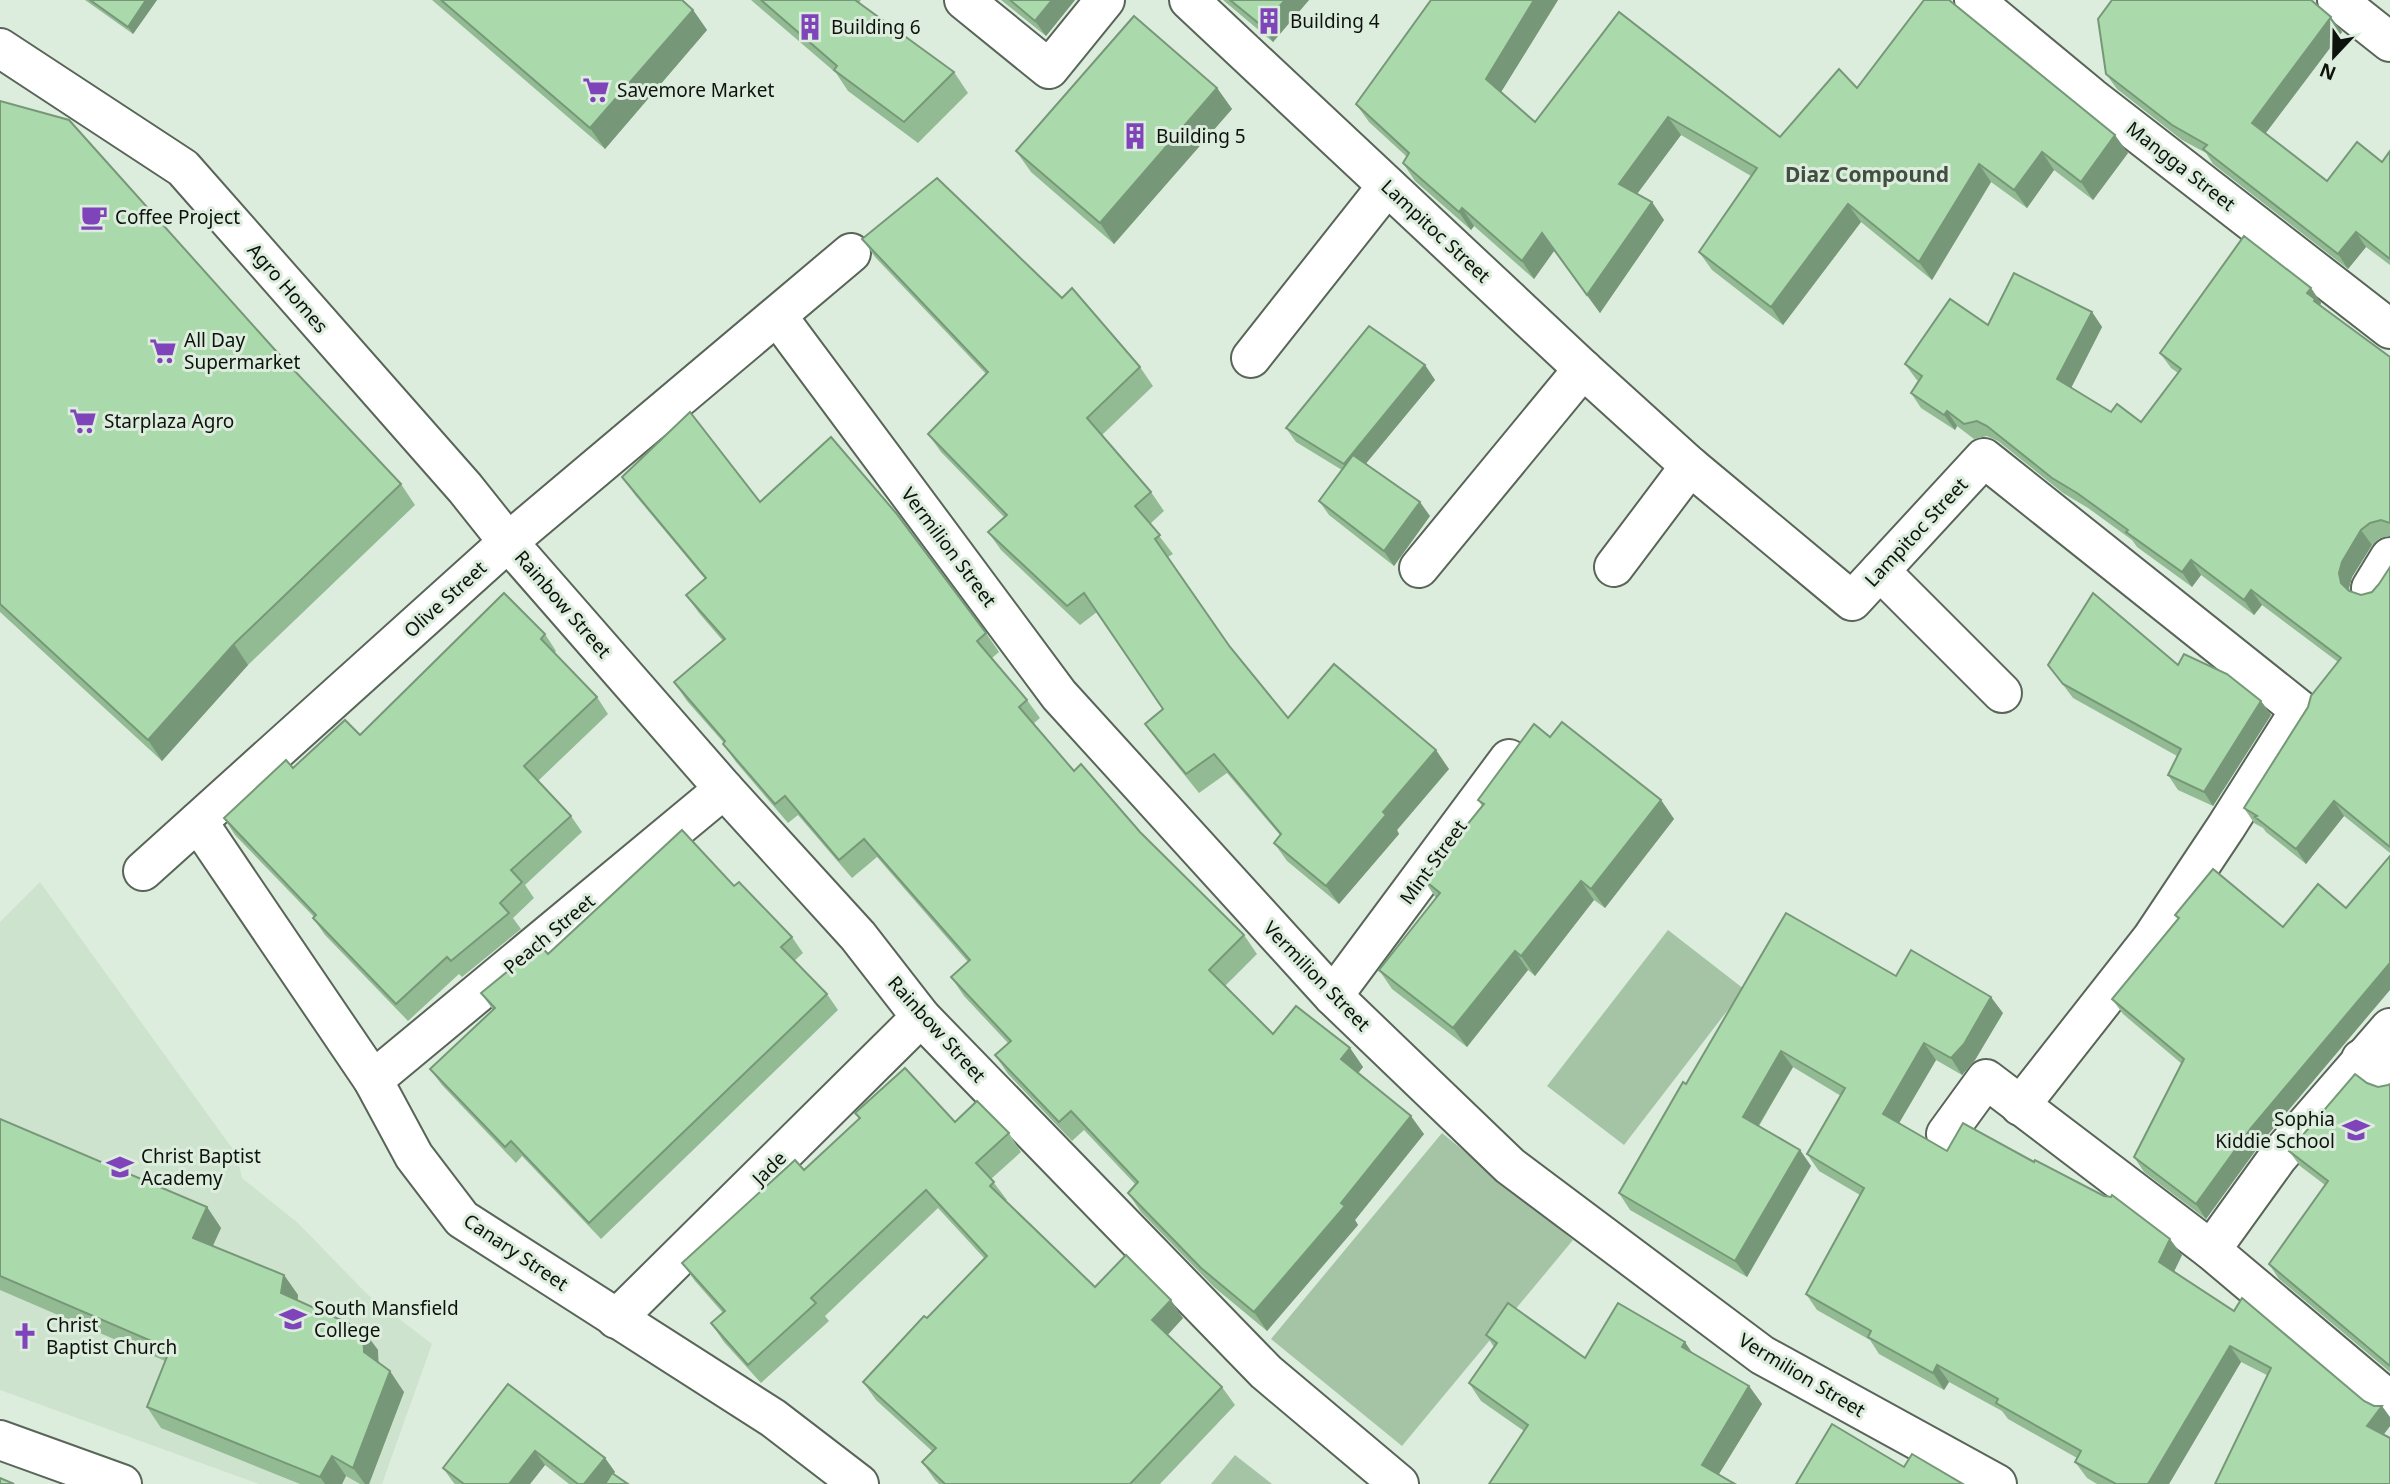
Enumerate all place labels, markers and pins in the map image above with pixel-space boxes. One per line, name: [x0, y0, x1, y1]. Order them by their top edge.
building icon: Building 4: [1254, 6, 1284, 36]
place label: Building 4: [1290, 8, 1380, 34]
building icon: Building 6: [795, 12, 825, 42]
place label: Building 6: [831, 14, 921, 40]
supermarket icon: Savemore Market: [581, 75, 611, 105]
place label: Savemore Market: [617, 77, 774, 103]
building icon: Building 5: [1120, 121, 1150, 151]
place label: Building 5: [1156, 123, 1246, 149]
cafe icon: Coffee Project: [79, 202, 109, 232]
place label: Coffee Project: [115, 204, 240, 230]
place label: All Day Supermarket: [184, 327, 301, 375]
supermarket icon: All Day Supermarket: [148, 336, 178, 366]
supermarket icon: Starplaza Agro: [68, 406, 98, 436]
place label: Starplaza Agro: [104, 408, 234, 434]
place label: Sophia Kiddie School: [2215, 1106, 2335, 1154]
school or university icon: Sophia Kiddie School: [2341, 1115, 2371, 1145]
place label: Christ Baptist Academy: [141, 1143, 261, 1191]
school or university icon: Christ Baptist Academy: [105, 1152, 135, 1182]
place label: South Mansfield College: [314, 1295, 459, 1343]
school or university icon: South Mansfield College: [278, 1304, 308, 1334]
place label: Christ Baptist Church: [46, 1312, 177, 1360]
church icon: Christ Baptist Church: [10, 1321, 40, 1351]

